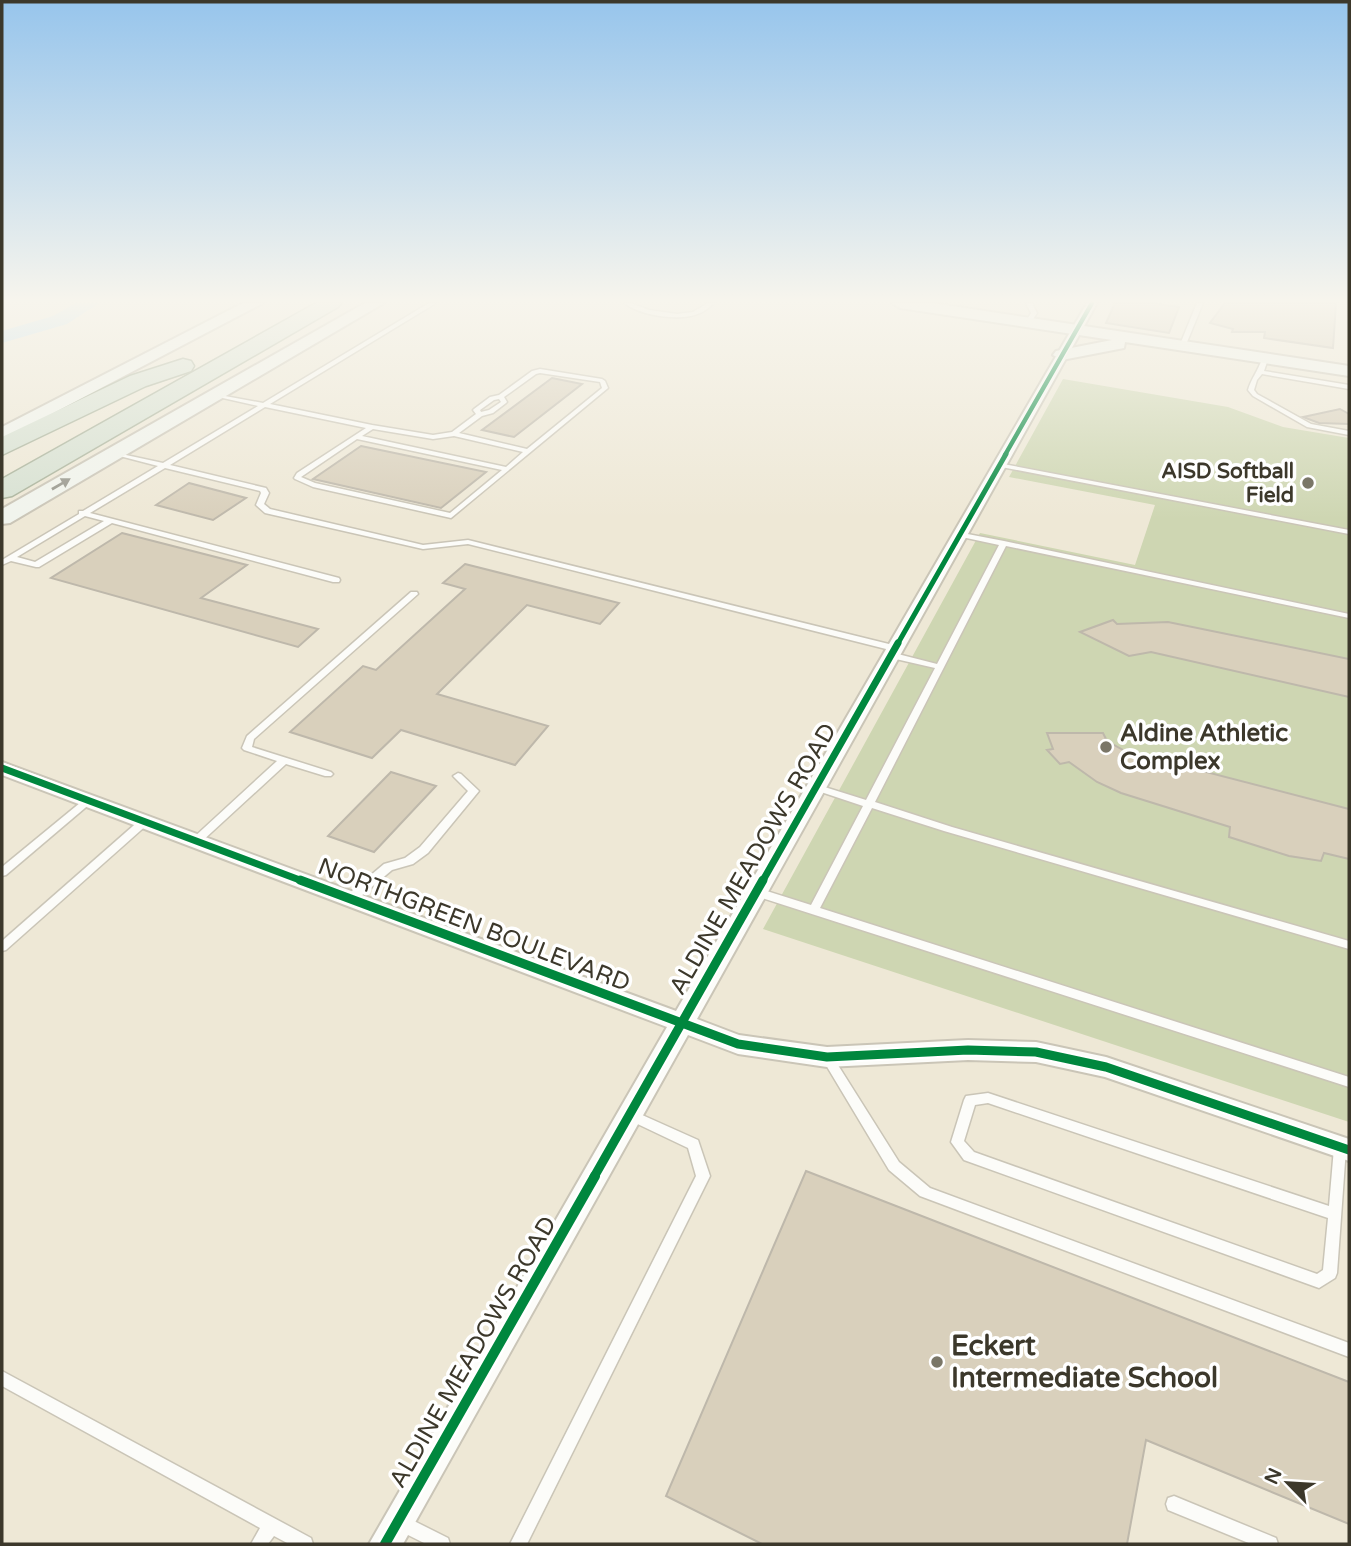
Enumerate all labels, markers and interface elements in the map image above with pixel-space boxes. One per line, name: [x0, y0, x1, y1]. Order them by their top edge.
place label: AISD Softball Field: [1161, 459, 1294, 508]
marker: AISD Softball Field: [1300, 475, 1316, 491]
one-way arrow: [51, 478, 71, 490]
street label: ALDINE MEADOWS ROAD: [663, 718, 843, 1000]
place label: Aldine Athletic Complex: [1120, 719, 1288, 776]
marker: Aldine Athletic Complex: [1098, 739, 1114, 755]
street label: NORTHGREEN BOULEVARD: [314, 852, 634, 998]
street label: ALDINE MEADOWS ROAD: [383, 1211, 563, 1493]
place label: Eckert Intermediate School: [951, 1329, 1218, 1395]
marker: Eckert Intermediate School: [929, 1354, 945, 1370]
north arrow: [1253, 1448, 1323, 1518]
text: N: [1260, 1465, 1287, 1488]

